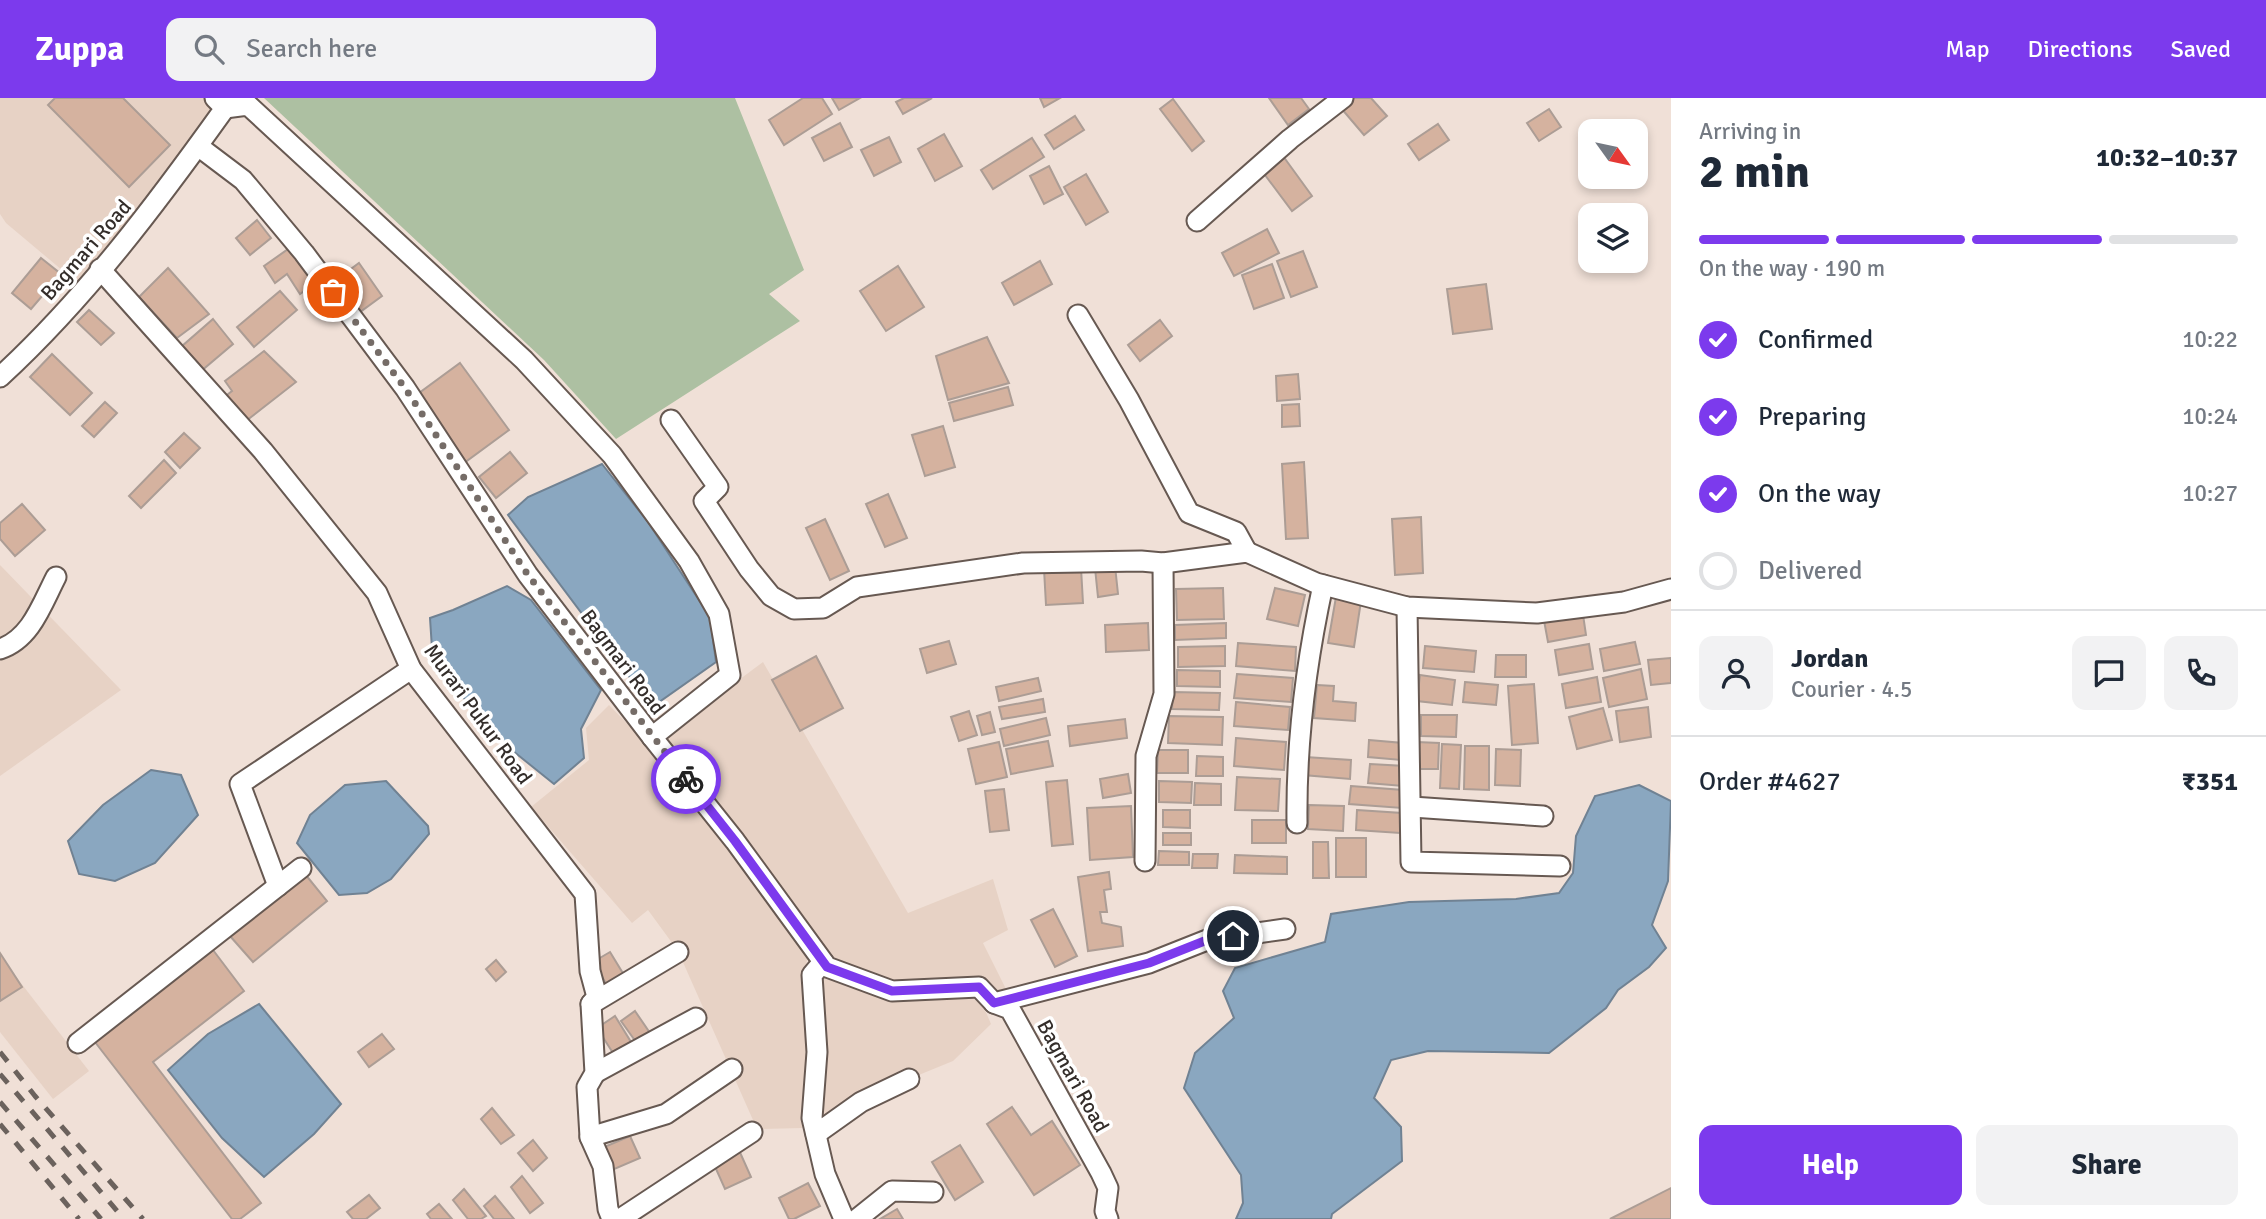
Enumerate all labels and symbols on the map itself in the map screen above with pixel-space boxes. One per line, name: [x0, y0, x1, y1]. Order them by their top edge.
north arrow: [1578, 119, 1648, 189]
street label: Bagmari Road: [35, 194, 137, 306]
pin: [303, 262, 363, 322]
street label: Bagmari Road: [575, 604, 671, 720]
street label: Murari Pukur Road: [418, 639, 538, 789]
courier: [651, 744, 721, 814]
pin: [1203, 906, 1263, 966]
street label: Bagmari Road: [1031, 1015, 1115, 1137]

